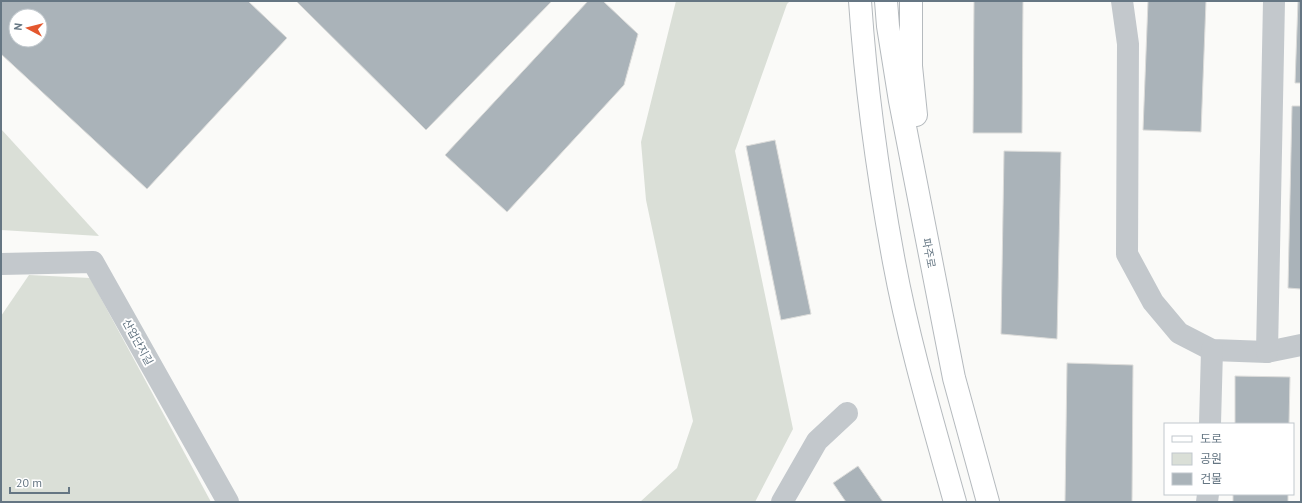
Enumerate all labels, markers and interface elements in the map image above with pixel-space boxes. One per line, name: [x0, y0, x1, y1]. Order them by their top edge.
north arrow: [8, 8, 48, 48]
text: N: [11, 22, 25, 31]
street label: 파주로: [919, 237, 939, 269]
street label: 산업단지길: [120, 316, 156, 368]
legend: [1164, 423, 1294, 495]
text: 도로: [1200, 431, 1222, 446]
text: 공원: [1200, 451, 1222, 466]
scale bar: [10, 469, 69, 495]
text: 건물: [1200, 471, 1222, 486]
text: 20 m: [16, 475, 42, 490]

